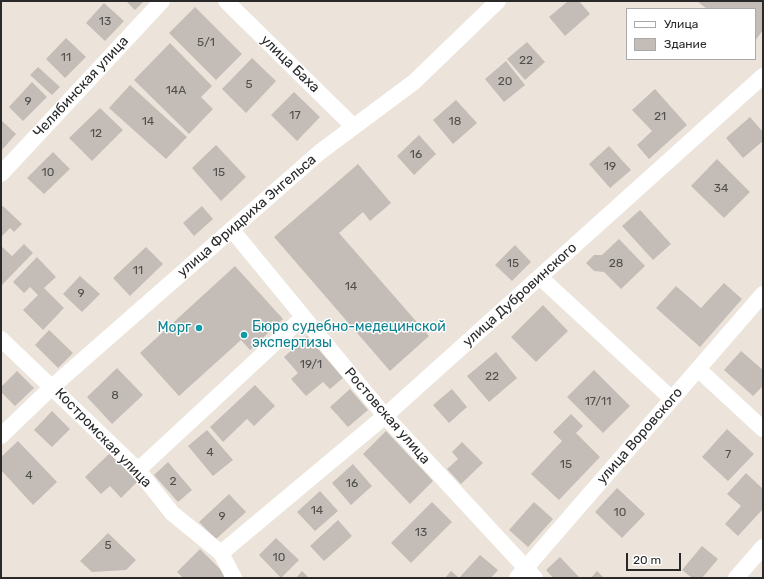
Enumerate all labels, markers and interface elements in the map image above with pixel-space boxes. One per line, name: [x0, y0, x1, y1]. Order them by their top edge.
legend: [626, 8, 756, 60]
house number: 13: [99, 15, 111, 29]
text: Улица: [664, 17, 698, 31]
street label: улица Баха: [257, 32, 323, 96]
street label: Челябинская улица: [30, 33, 132, 141]
house number: 5/1: [197, 36, 215, 50]
text: Здание: [664, 37, 707, 51]
house number: 11: [61, 51, 71, 65]
house number: 22: [519, 54, 533, 68]
house number: 20: [498, 75, 512, 89]
house number: 5: [245, 78, 253, 92]
house number: 14А: [166, 84, 186, 98]
house number: 9: [24, 95, 32, 109]
house number: 17: [289, 109, 301, 123]
house number: 21: [654, 110, 666, 124]
house number: 14: [142, 115, 154, 129]
house number: 18: [449, 115, 461, 129]
house number: 12: [90, 127, 102, 141]
house number: 16: [410, 148, 422, 162]
street label: улица Фридриха Энгельса: [174, 151, 320, 281]
house number: 19: [604, 160, 616, 174]
house number: 10: [42, 166, 54, 180]
house number: 15: [213, 166, 225, 180]
house number: 34: [714, 182, 728, 196]
street label: улица Дубровинского: [460, 239, 580, 351]
house number: 15: [507, 257, 519, 271]
house number: 28: [609, 257, 623, 271]
house number: 11: [133, 264, 143, 278]
house number: 14: [345, 280, 357, 294]
house number: 9: [77, 287, 85, 301]
place label: Бюро судебно-медецинской экспертизы: [252, 319, 446, 352]
place label: Морг: [157, 320, 191, 336]
marker: Морг: [194, 323, 204, 333]
marker: Бюро судебно-медецинской экспертизы: [239, 330, 249, 340]
house number: 19/1: [300, 358, 322, 372]
street label: Ростовская улица: [341, 364, 433, 468]
house number: 22: [485, 370, 499, 384]
street label: улица Воровского: [594, 384, 686, 488]
street label: Костромская улица: [51, 385, 155, 491]
house number: 8: [111, 389, 119, 403]
house number: 17/11: [585, 395, 611, 409]
house number: 4: [206, 446, 214, 460]
house number: 7: [725, 448, 731, 462]
house number: 15: [560, 458, 572, 472]
house number: 4: [25, 469, 33, 483]
house number: 2: [169, 475, 177, 489]
house number: 16: [346, 477, 358, 491]
house number: 14: [311, 504, 323, 518]
house number: 10: [614, 506, 626, 520]
house number: 9: [218, 510, 226, 524]
house number: 13: [415, 526, 427, 540]
house number: 5: [104, 539, 112, 553]
scale bar: [628, 545, 683, 571]
house number: 10: [273, 551, 285, 565]
text: 20 m: [633, 553, 661, 567]

